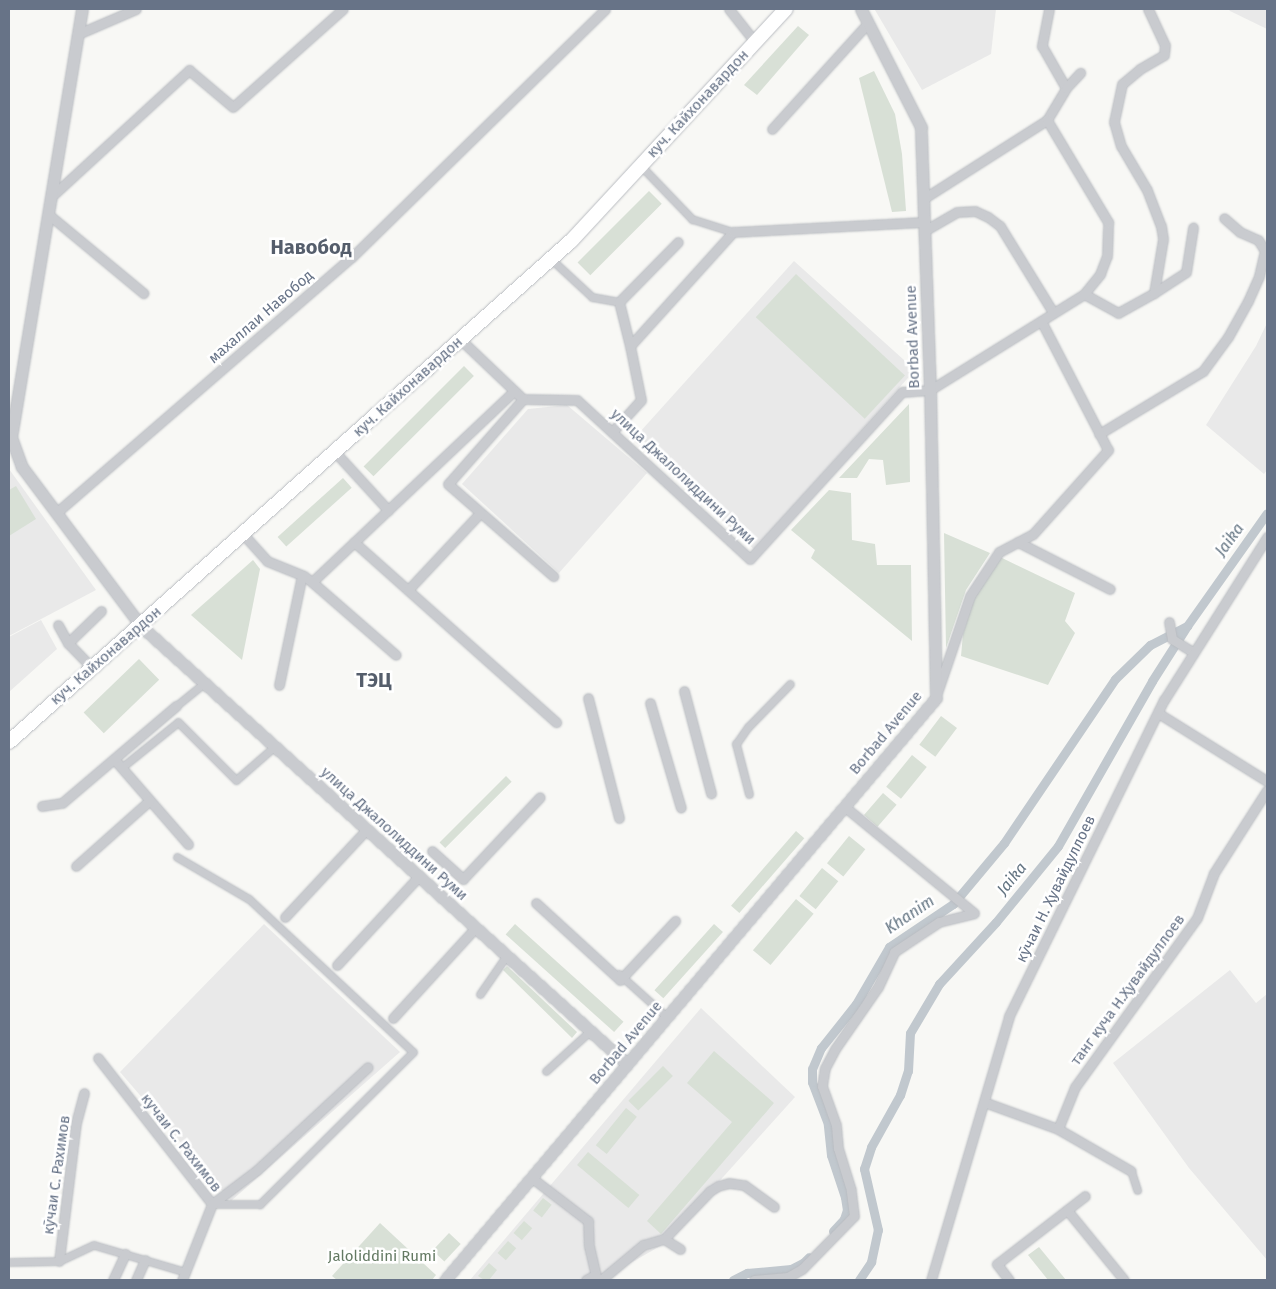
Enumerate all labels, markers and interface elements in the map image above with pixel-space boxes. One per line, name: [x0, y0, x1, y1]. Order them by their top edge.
street label: куч. Кайхонавардон: [643, 46, 753, 162]
district label: Навобод: [271, 235, 351, 259]
street label: махаллаи Навобод: [205, 267, 317, 367]
street label: Borbad Avenue: [902, 285, 924, 389]
street label: куч. Кайхонавардон: [350, 333, 466, 441]
street label: улица Джалолиддини Руми: [607, 405, 759, 549]
water label: Jaika: [1212, 520, 1248, 560]
street label: куч. Кайхонавардон: [47, 603, 165, 709]
district label: ТЭЦ: [356, 668, 392, 692]
street label: Borbad Avenue: [846, 688, 926, 778]
street label: улица Джалолиддини Руми: [317, 763, 471, 905]
street label: кӯчаи Н. Ҳувайдуллоев: [1013, 812, 1099, 966]
water label: Jaika: [993, 859, 1031, 899]
water label: Khanim: [882, 892, 938, 938]
street label: танг куча Н.Ҳувайдуллоев: [1067, 911, 1189, 1069]
street label: Borbad Avenue: [586, 998, 666, 1088]
street label: кучаи С. Рахимов: [137, 1090, 225, 1196]
street label: кӯчаи С. Рахимов: [40, 1114, 74, 1236]
park label: Jaloliddini Rumi: [328, 1248, 436, 1266]

